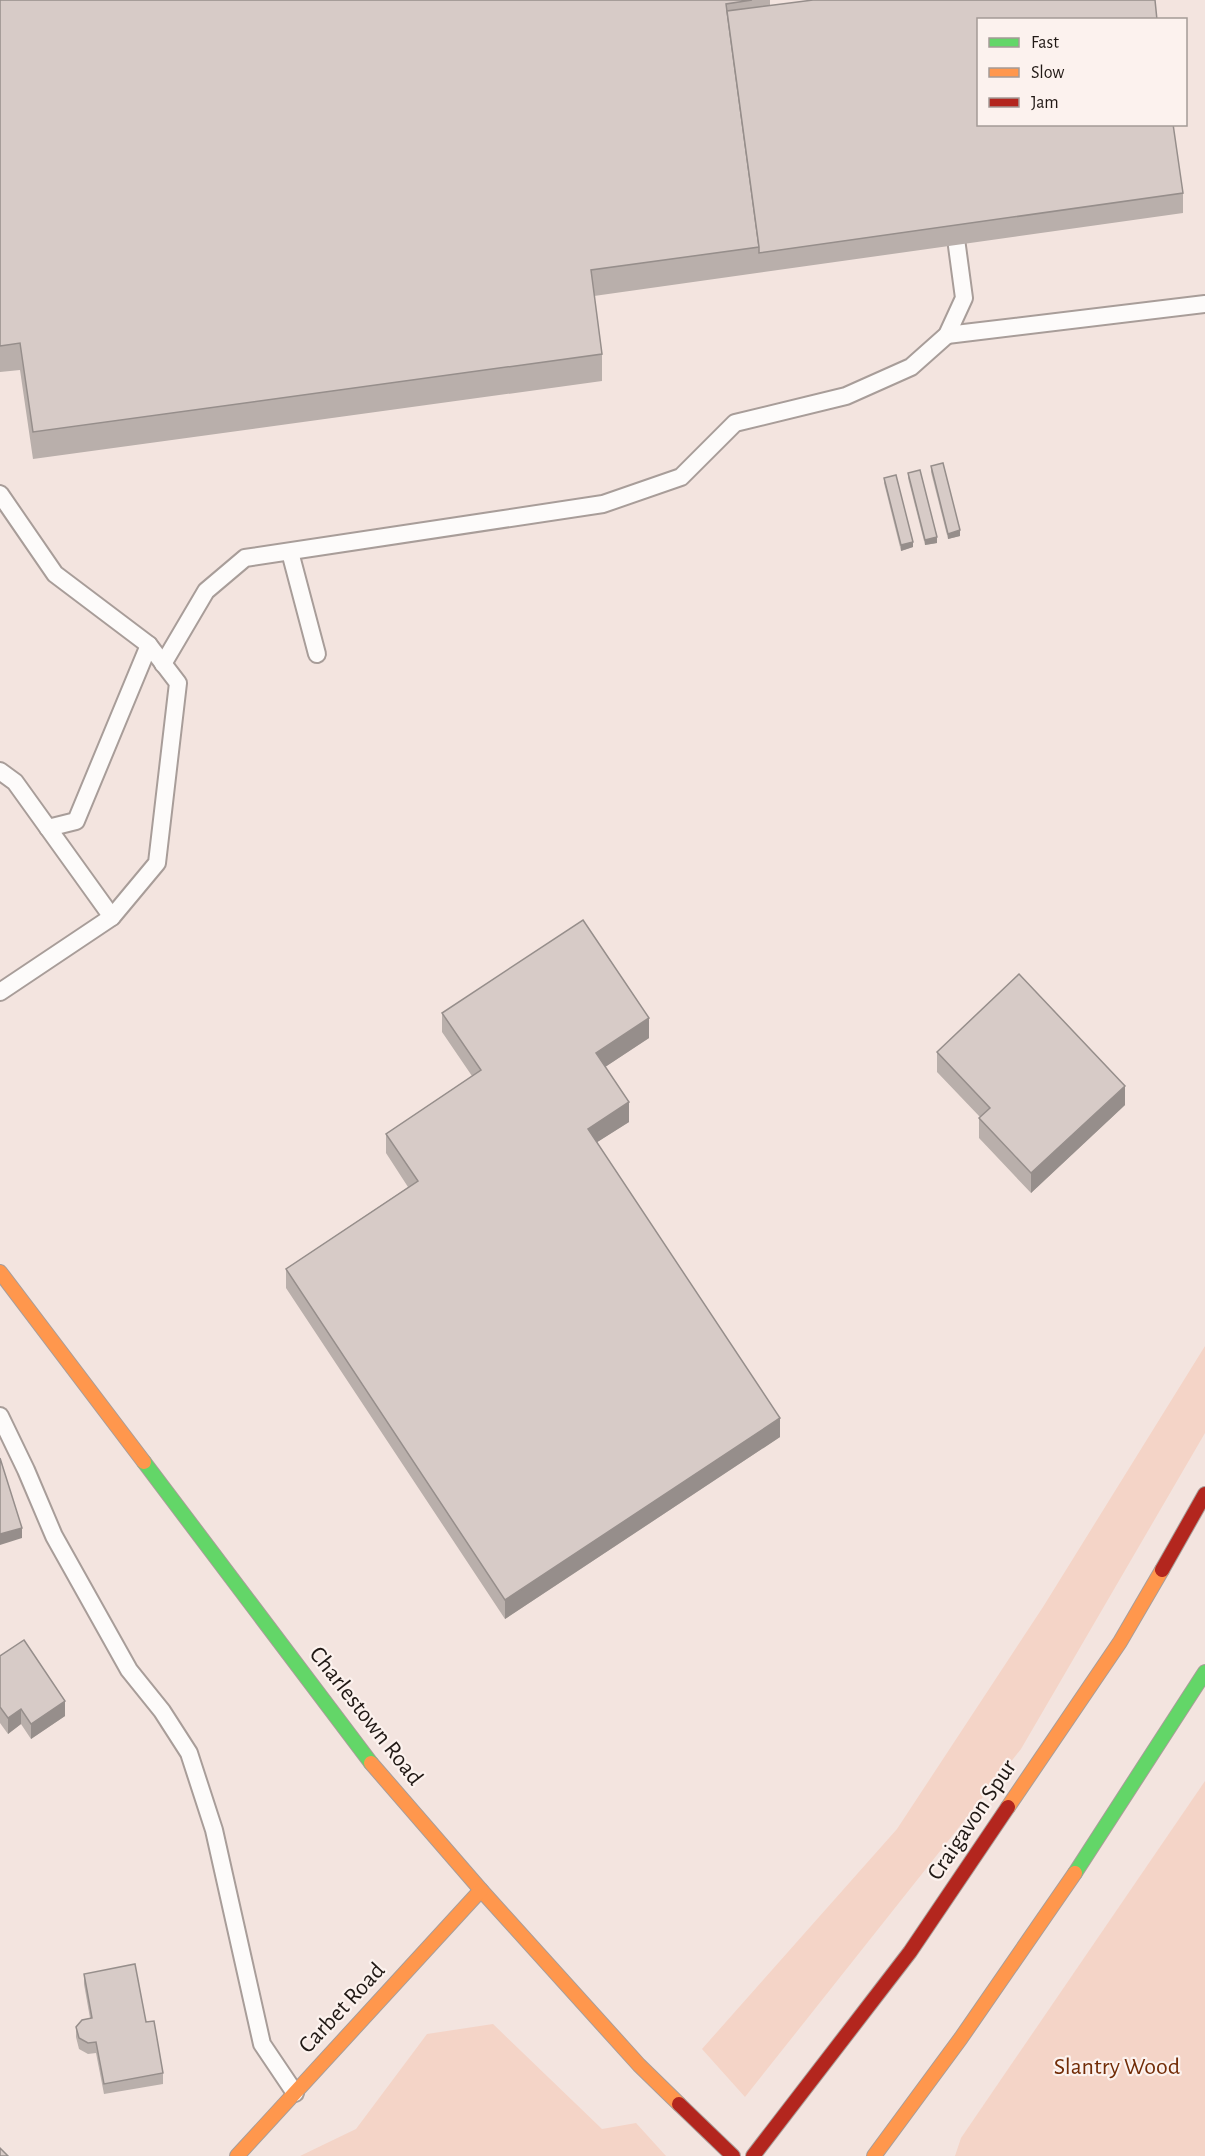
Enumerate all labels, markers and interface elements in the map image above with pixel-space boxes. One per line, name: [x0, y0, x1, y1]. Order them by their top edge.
legend: [977, 18, 1187, 126]
text: Fast: [1031, 34, 1059, 52]
text: Slow: [1031, 64, 1064, 82]
text: Jam: [1031, 94, 1059, 112]
street label: Charlestown Road: [305, 1642, 427, 1790]
street label: Craigavon Spur: [923, 1755, 1021, 1885]
street label: Carbet Road: [294, 1958, 390, 2058]
park label: Slantry Wood: [1054, 2055, 1180, 2079]

